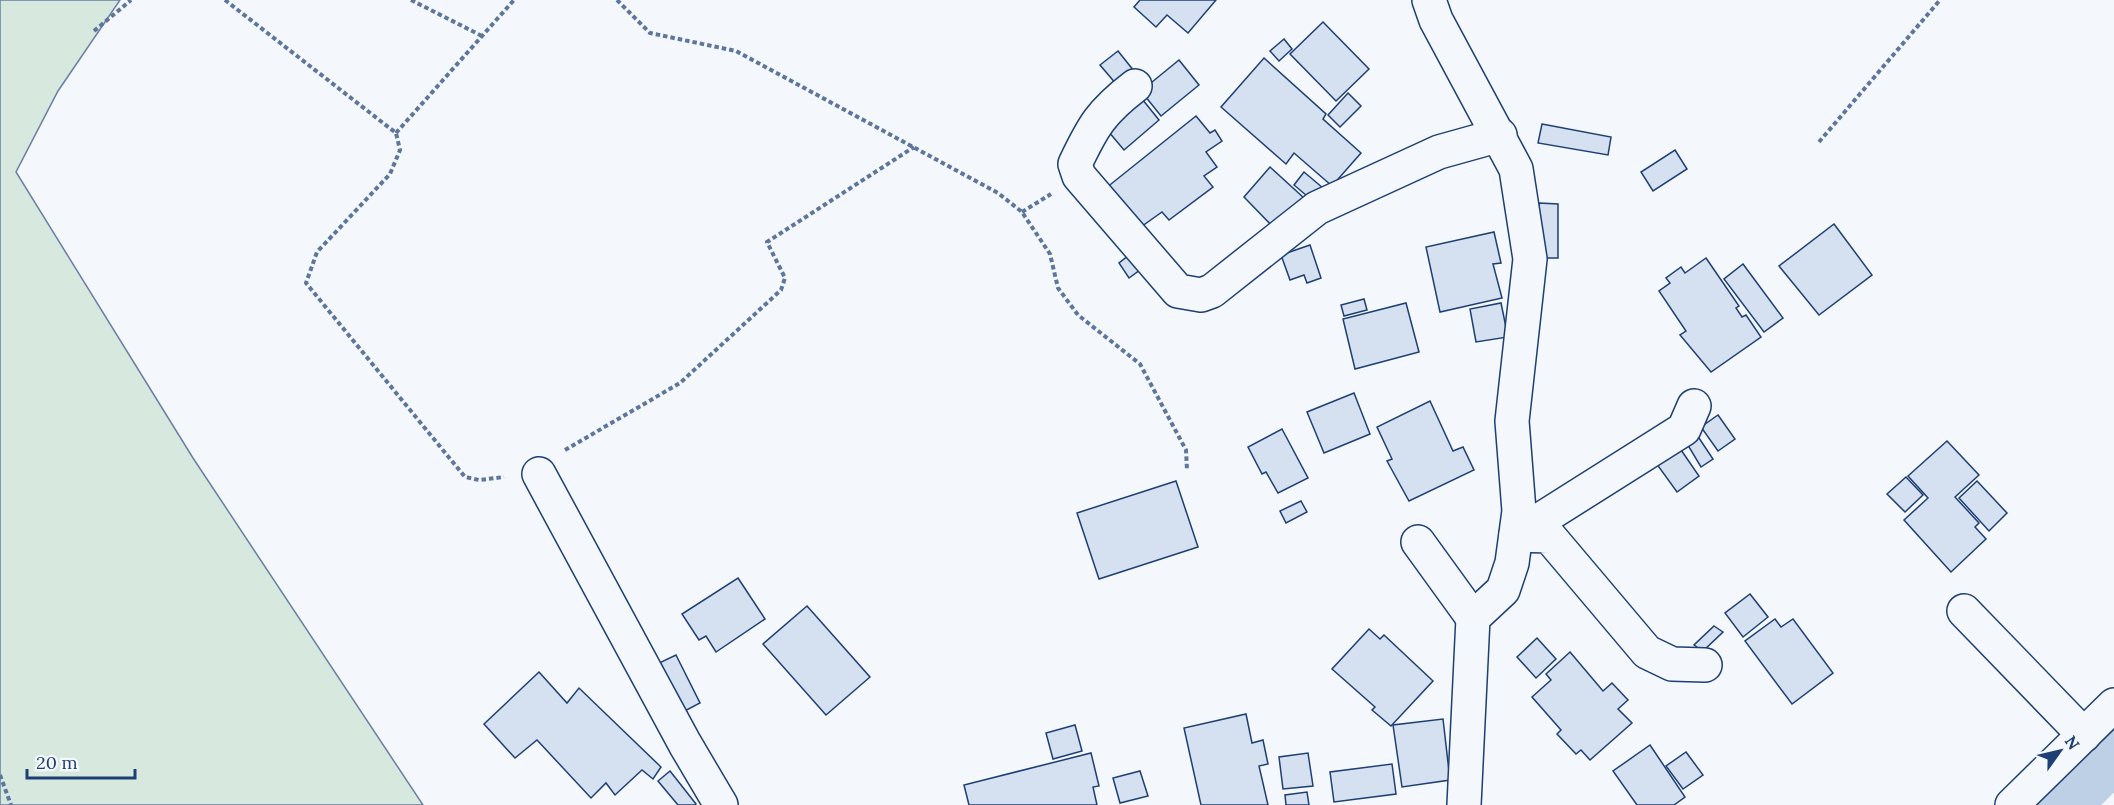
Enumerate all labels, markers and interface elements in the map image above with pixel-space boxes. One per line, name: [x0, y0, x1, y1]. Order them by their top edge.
north arrow: [2030, 721, 2090, 781]
text: N: [2061, 732, 2084, 753]
scale bar: [27, 742, 135, 780]
text: 20 m: [36, 751, 78, 774]

